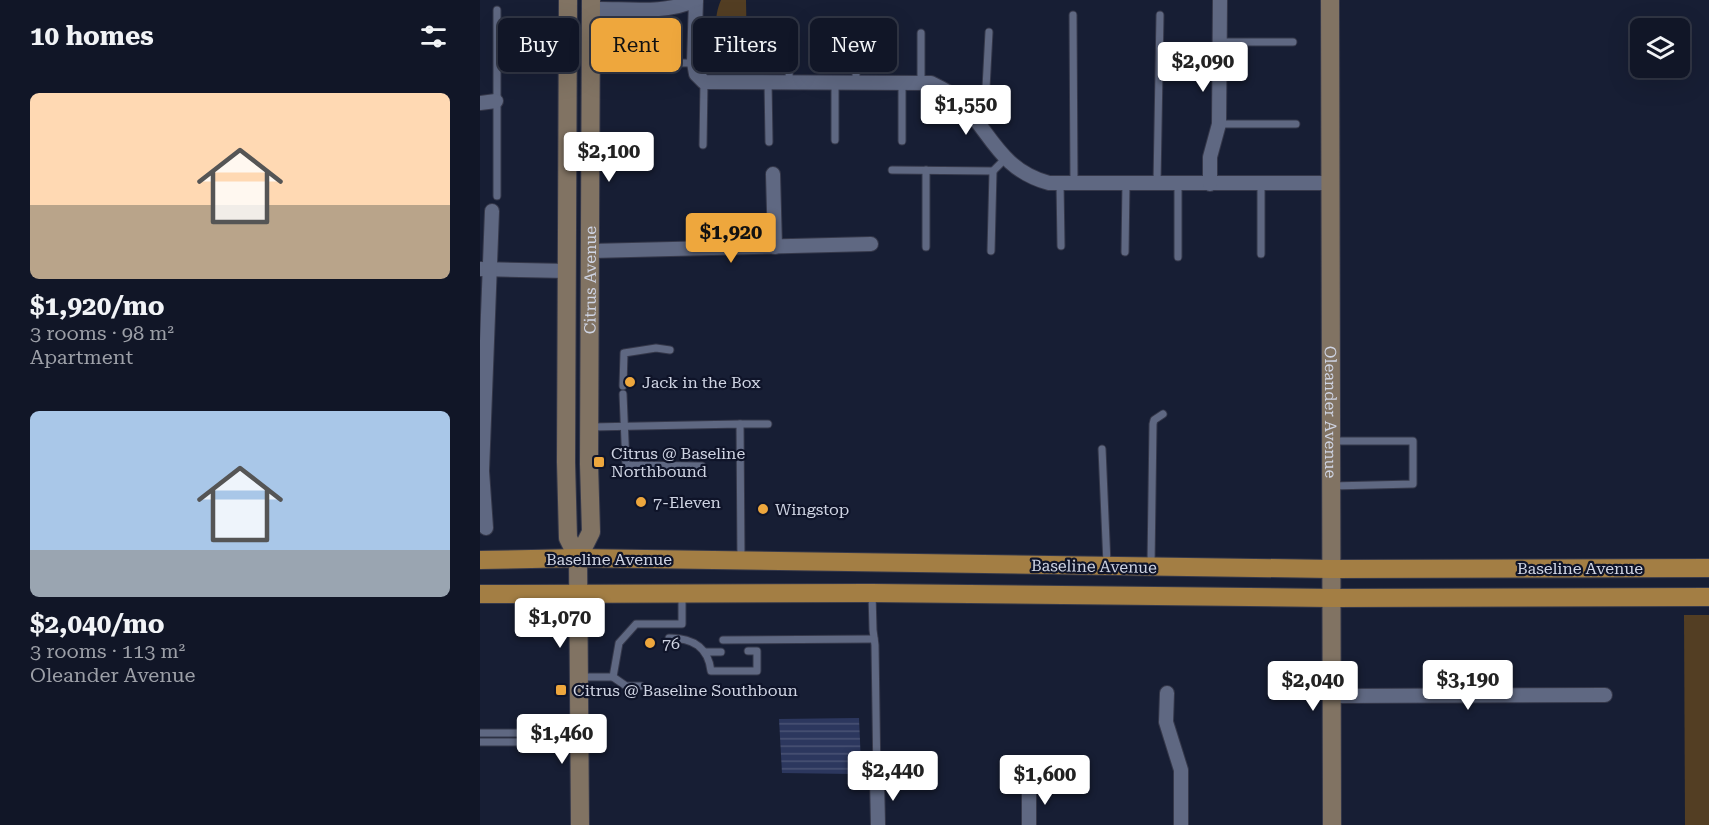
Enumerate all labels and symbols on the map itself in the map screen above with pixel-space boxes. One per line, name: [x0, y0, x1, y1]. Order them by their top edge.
pin: $2,090: [1154, 42, 1252, 93]
pin: $1,550: [917, 85, 1015, 136]
pin: $2,100: [560, 132, 658, 183]
pin: $1,920: [682, 213, 780, 264]
street label: Citrus Avenue: [581, 226, 600, 334]
street label: Oleander Avenue: [1321, 346, 1340, 478]
place label: Jack in the Box: [642, 373, 761, 392]
marker: Jack in the Box: [623, 375, 637, 389]
place label: Citrus @ Baseline Northbound: [611, 444, 745, 481]
marker: Citrus @ Baseline Northbound: [592, 455, 606, 469]
place label: 7-Eleven: [653, 493, 721, 512]
marker: 7-Eleven: [634, 495, 648, 509]
place label: Wingstop: [775, 500, 849, 519]
marker: Wingstop: [756, 502, 770, 516]
street label: Baseline Avenue: [546, 550, 672, 569]
street label: Baseline Avenue: [1031, 556, 1157, 577]
street label: Baseline Avenue: [1517, 559, 1643, 578]
pin: $1,070: [511, 598, 609, 649]
place label: 76: [662, 634, 680, 653]
marker: 76: [643, 636, 657, 650]
pin: $3,190: [1419, 660, 1517, 711]
pin: $2,040: [1264, 661, 1362, 712]
place label: Citrus @ Baseline Southboun: [573, 681, 798, 700]
marker: Citrus @ Baseline Southboun: [554, 683, 568, 697]
pin: $1,460: [513, 714, 611, 765]
pin: $2,440: [844, 751, 942, 802]
pin: $1,600: [996, 755, 1094, 806]

